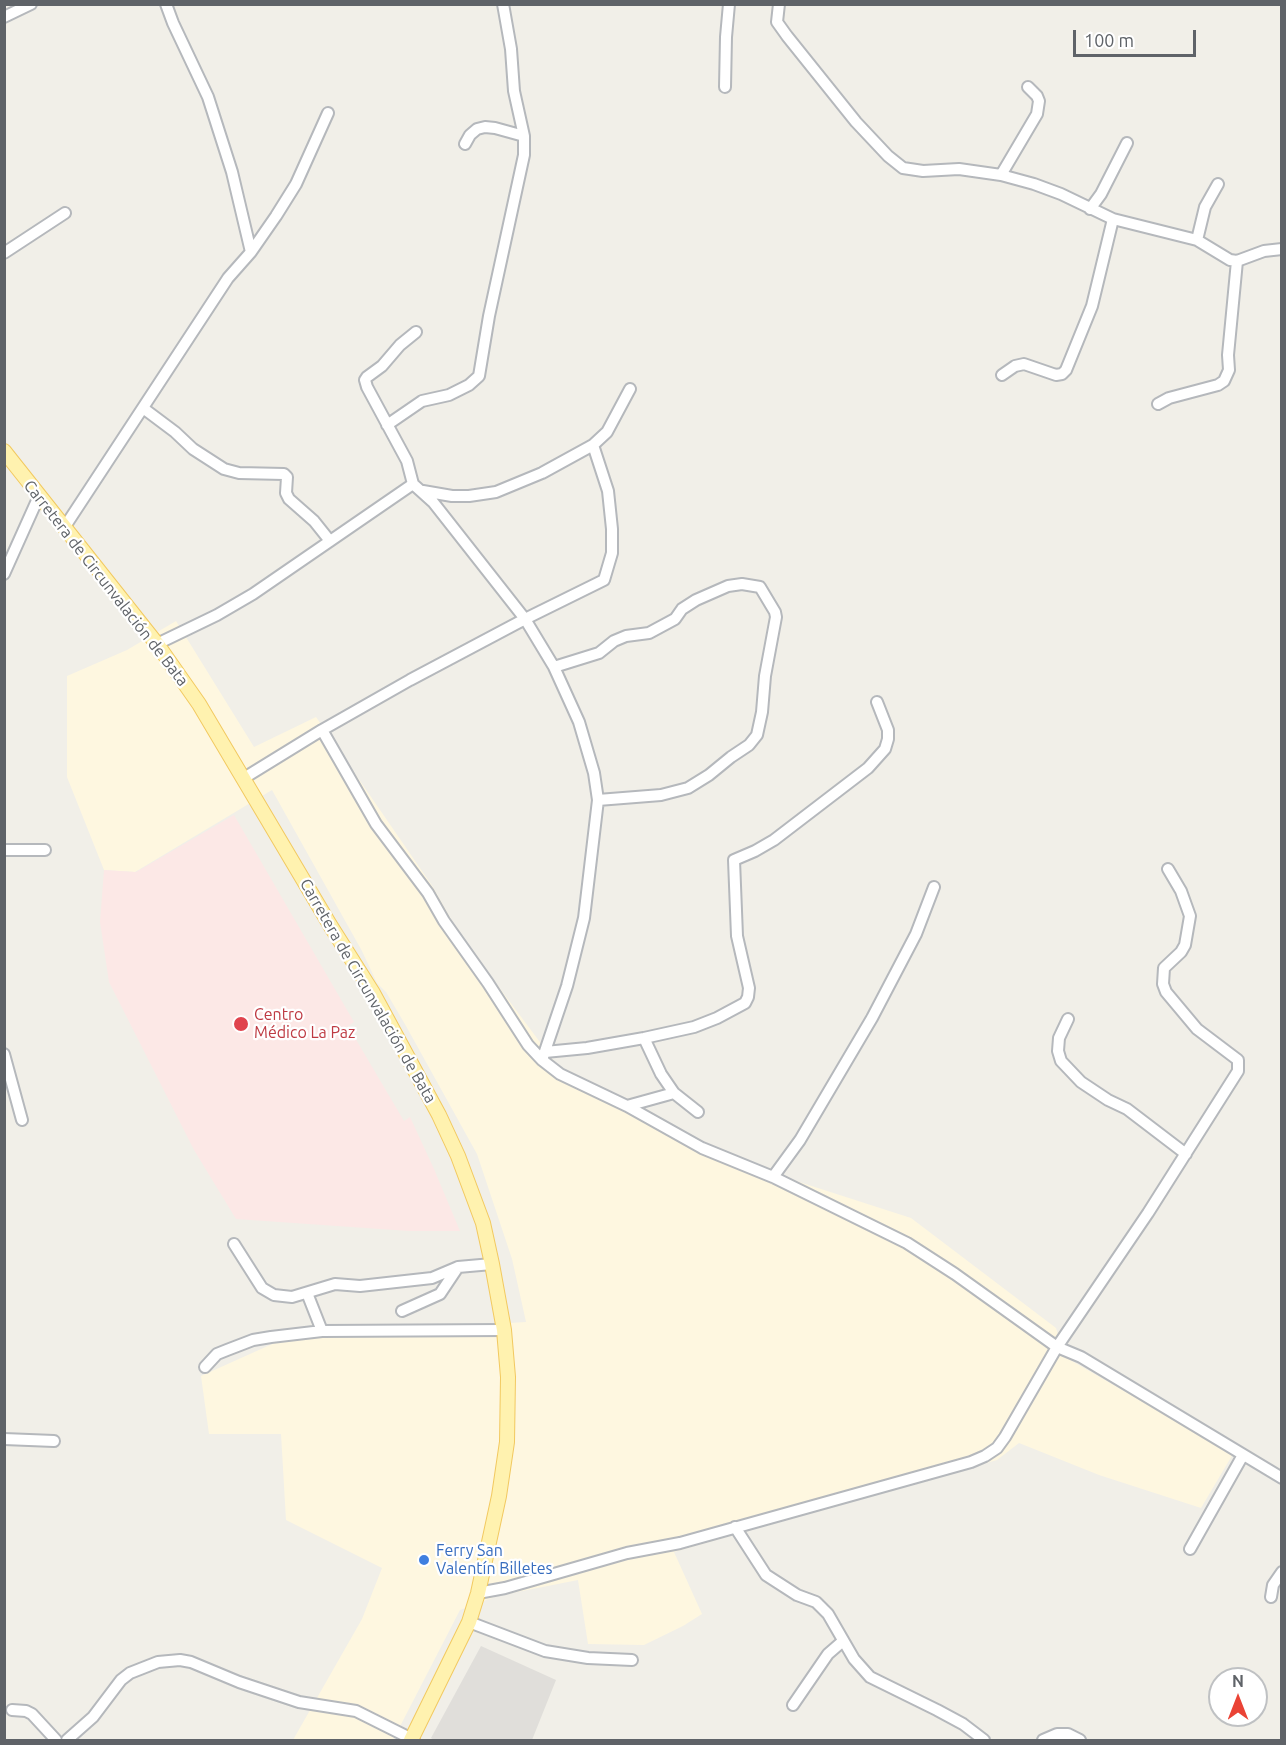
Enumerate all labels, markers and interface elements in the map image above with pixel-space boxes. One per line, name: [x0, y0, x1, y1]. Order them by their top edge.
scale bar: [1076, 18, 1199, 56]
text: 100 m: [1084, 30, 1134, 50]
street label: Carretera de Circunvalación de Bata: [20, 476, 192, 690]
street label: Carretera de Circunvalación de Bata: [296, 875, 440, 1107]
place label: Centro Médico La Paz: [254, 1005, 355, 1043]
marker: Centro Médico La Paz: [232, 1015, 250, 1033]
place label: Ferry San Valentín Billetes: [436, 1541, 553, 1579]
marker: Ferry San Valentín Billetes: [417, 1553, 431, 1567]
north arrow: [1208, 1667, 1268, 1727]
text: N: [1232, 1672, 1244, 1690]

